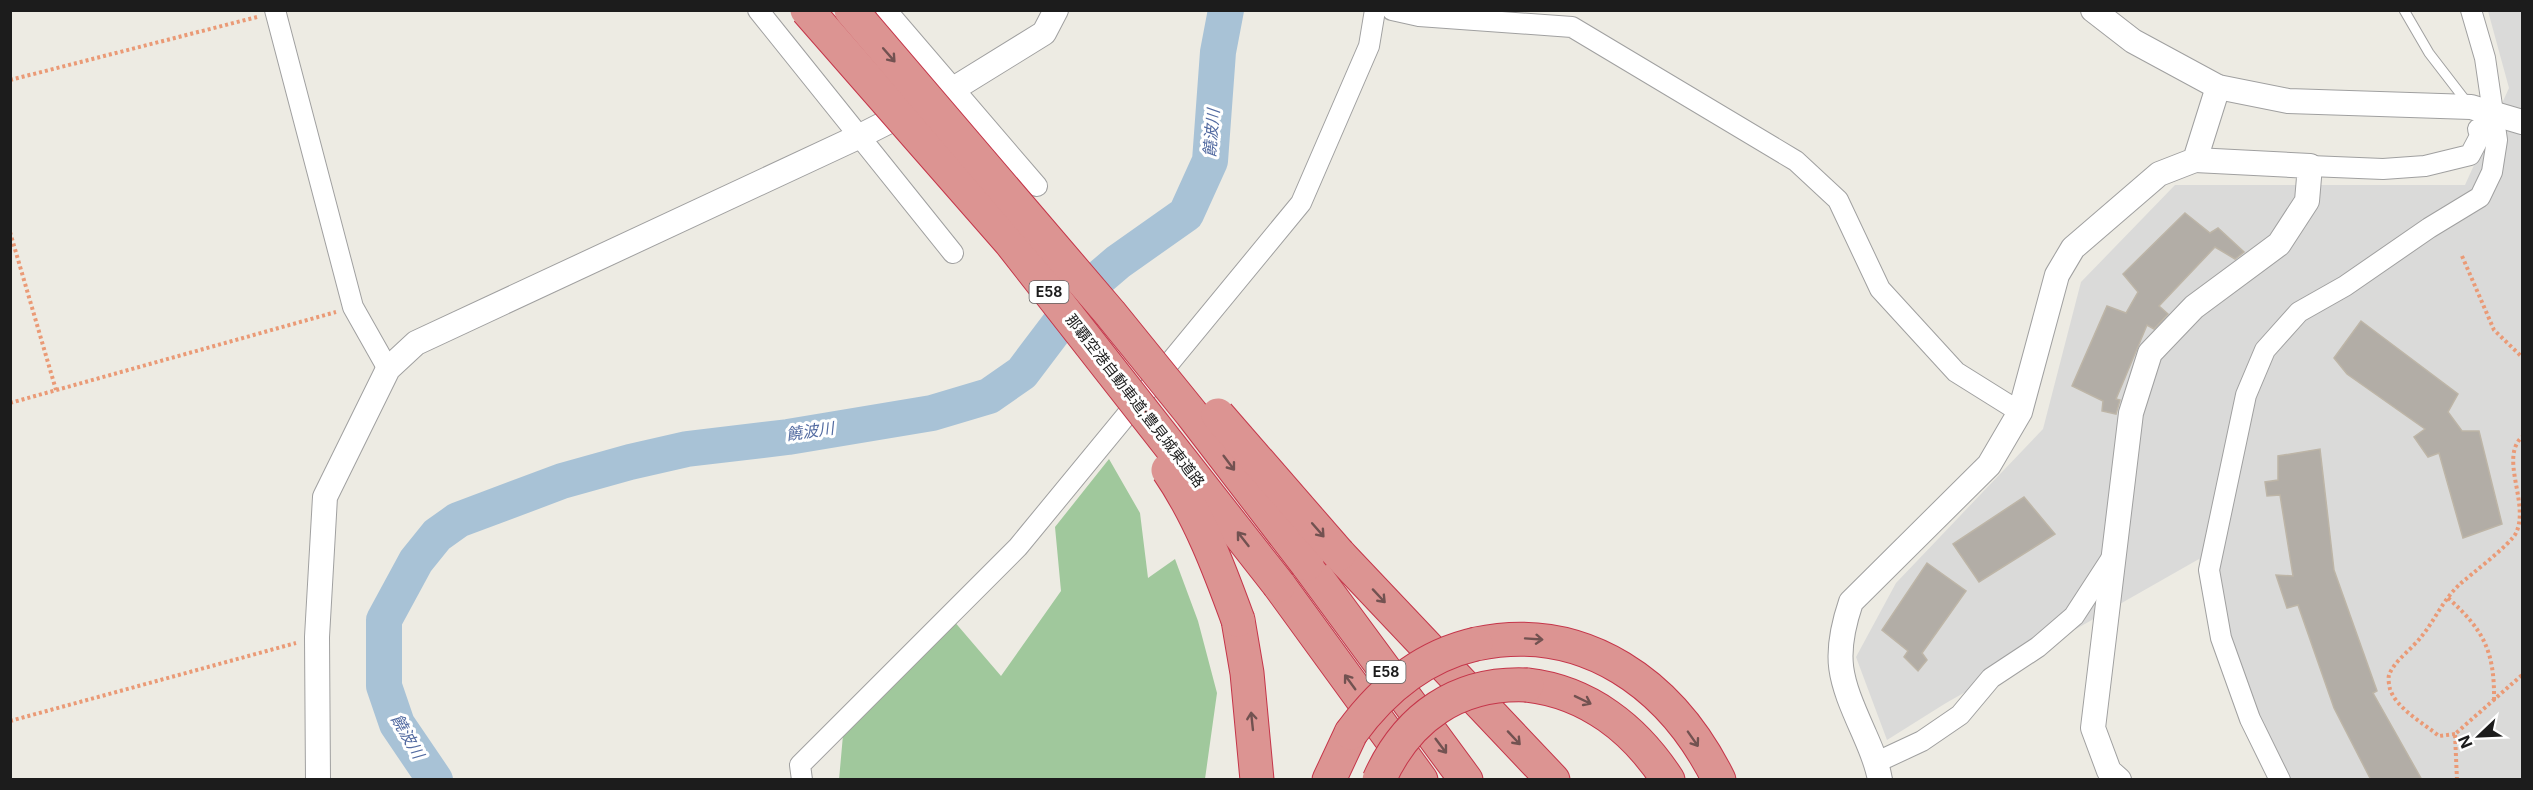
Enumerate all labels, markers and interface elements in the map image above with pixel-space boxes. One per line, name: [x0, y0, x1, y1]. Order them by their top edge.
one-way arrow: [882, 47, 896, 62]
water label: 饒波川: [1199, 106, 1223, 158]
road number: E58: [1030, 281, 1068, 303]
street label: 那覇空港自動車道;豊見城東道路: [1062, 310, 1209, 491]
water label: 饒波川: [785, 417, 837, 444]
one-way arrow: [1223, 454, 1236, 470]
one-way arrow: [1311, 522, 1325, 537]
one-way arrow: [1237, 531, 1249, 547]
one-way arrow: [1372, 588, 1386, 603]
one-way arrow: [1524, 633, 1544, 644]
road number: E58: [1366, 661, 1406, 683]
one-way arrow: [1343, 674, 1356, 690]
one-way arrow: [1574, 695, 1592, 706]
north arrow: [2449, 706, 2509, 766]
water label: 饒波川: [387, 710, 430, 764]
one-way arrow: [1246, 712, 1257, 732]
one-way arrow: [1506, 730, 1521, 745]
one-way arrow: [1687, 730, 1699, 746]
text: N: [2454, 732, 2477, 751]
one-way arrow: [1435, 738, 1448, 754]

